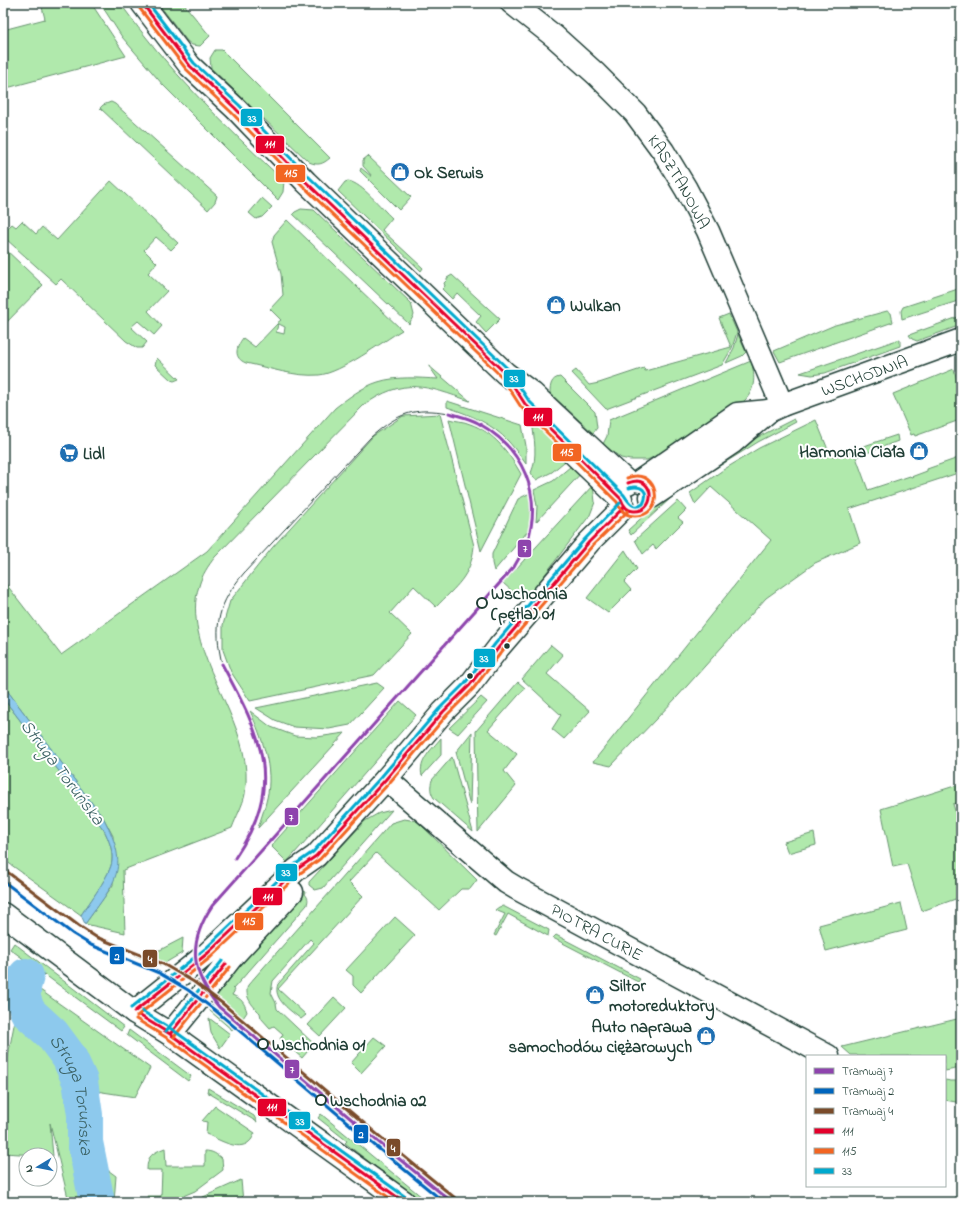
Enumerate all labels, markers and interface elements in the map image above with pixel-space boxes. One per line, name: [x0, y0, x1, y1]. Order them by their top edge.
line badge: 33: [240, 108, 263, 127]
text: 33: [246, 111, 257, 127]
street label: KASZTANOWA: [641, 130, 716, 234]
line badge: 111: [255, 135, 285, 154]
text: 111: [265, 137, 276, 153]
shop icon: Ok Serwis: [389, 161, 411, 183]
place label: Ok Serwis: [414, 161, 484, 186]
line badge: 115: [275, 164, 306, 183]
text: 115: [284, 166, 298, 182]
shop icon: Wulkan: [545, 294, 567, 316]
place label: Wulkan: [570, 294, 621, 319]
street label: WSCHODNIA: [818, 349, 912, 404]
line badge: 33: [503, 369, 526, 388]
text: 33: [508, 371, 519, 387]
line badge: 111: [523, 407, 553, 427]
text: 111: [533, 410, 544, 426]
place label: Harmonia Ciała: [799, 440, 905, 465]
shop icon: Harmonia Ciała: [908, 440, 930, 462]
supermarket icon: Lidl: [58, 442, 80, 464]
place label: Lidl: [83, 442, 105, 467]
line badge: 115: [552, 443, 582, 462]
text: 115: [560, 445, 574, 461]
line badge: 7: [517, 539, 532, 558]
text: 7: [523, 541, 528, 557]
place label: Wschodnia (pętla) 01: [491, 582, 567, 627]
marker: Wschodnia (pętla) 01: [476, 597, 488, 609]
unlabelled marker: [502, 641, 512, 651]
line badge: 33: [473, 648, 496, 668]
text: 33: [478, 651, 489, 667]
unlabelled marker: [465, 671, 475, 681]
water label: Struga Toruńska: [13, 715, 110, 832]
line badge: 7: [284, 807, 299, 826]
text: 7: [289, 810, 294, 826]
line badge: 33: [275, 863, 298, 882]
text: 33: [280, 865, 291, 881]
line badge: 111: [252, 887, 283, 906]
text: 111: [263, 890, 274, 906]
street label: PIOTRA CURIE: [546, 898, 647, 968]
line badge: 115: [234, 912, 264, 931]
text: 115: [242, 914, 256, 930]
line badge: 2: [109, 946, 125, 965]
text: 2: [113, 949, 120, 965]
line badge: 4: [142, 949, 158, 968]
text: 4: [147, 952, 153, 968]
place label: Siltor motoreduktory: [609, 974, 715, 1021]
shop icon: Siltor motoreduktory: [584, 984, 606, 1006]
place label: Auto naprawa samochodów ciężarowych: [509, 1015, 692, 1062]
shop icon: Auto naprawa samochodów ciężarowych: [695, 1025, 717, 1047]
water label: Struga Toruńska: [42, 1030, 98, 1158]
place label: Wschodnia 01: [272, 1033, 366, 1058]
marker: Wschodnia 01: [257, 1038, 269, 1050]
legend: [806, 1055, 946, 1187]
line badge: 7: [284, 1059, 300, 1079]
text: 7: [290, 1062, 295, 1078]
text: Tramwaj 7: [842, 1063, 893, 1081]
text: Tramwaj 2: [842, 1083, 894, 1101]
place label: Wschodnia 02: [330, 1089, 427, 1114]
marker: Wschodnia 02: [315, 1094, 327, 1106]
line badge: 111: [257, 1098, 287, 1117]
text: 111: [267, 1100, 278, 1116]
text: Tramwaj 4: [842, 1103, 893, 1121]
line badge: 33: [288, 1111, 311, 1130]
text: 33: [294, 1114, 305, 1130]
text: 111: [842, 1123, 854, 1141]
line badge: 2: [353, 1124, 369, 1144]
text: 2: [357, 1127, 364, 1143]
line badge: 4: [386, 1138, 401, 1157]
text: 4: [390, 1141, 396, 1157]
text: 115: [842, 1143, 857, 1161]
north arrow: [18, 1147, 58, 1187]
text: 33: [842, 1163, 852, 1181]
text: N: [21, 1164, 38, 1174]

